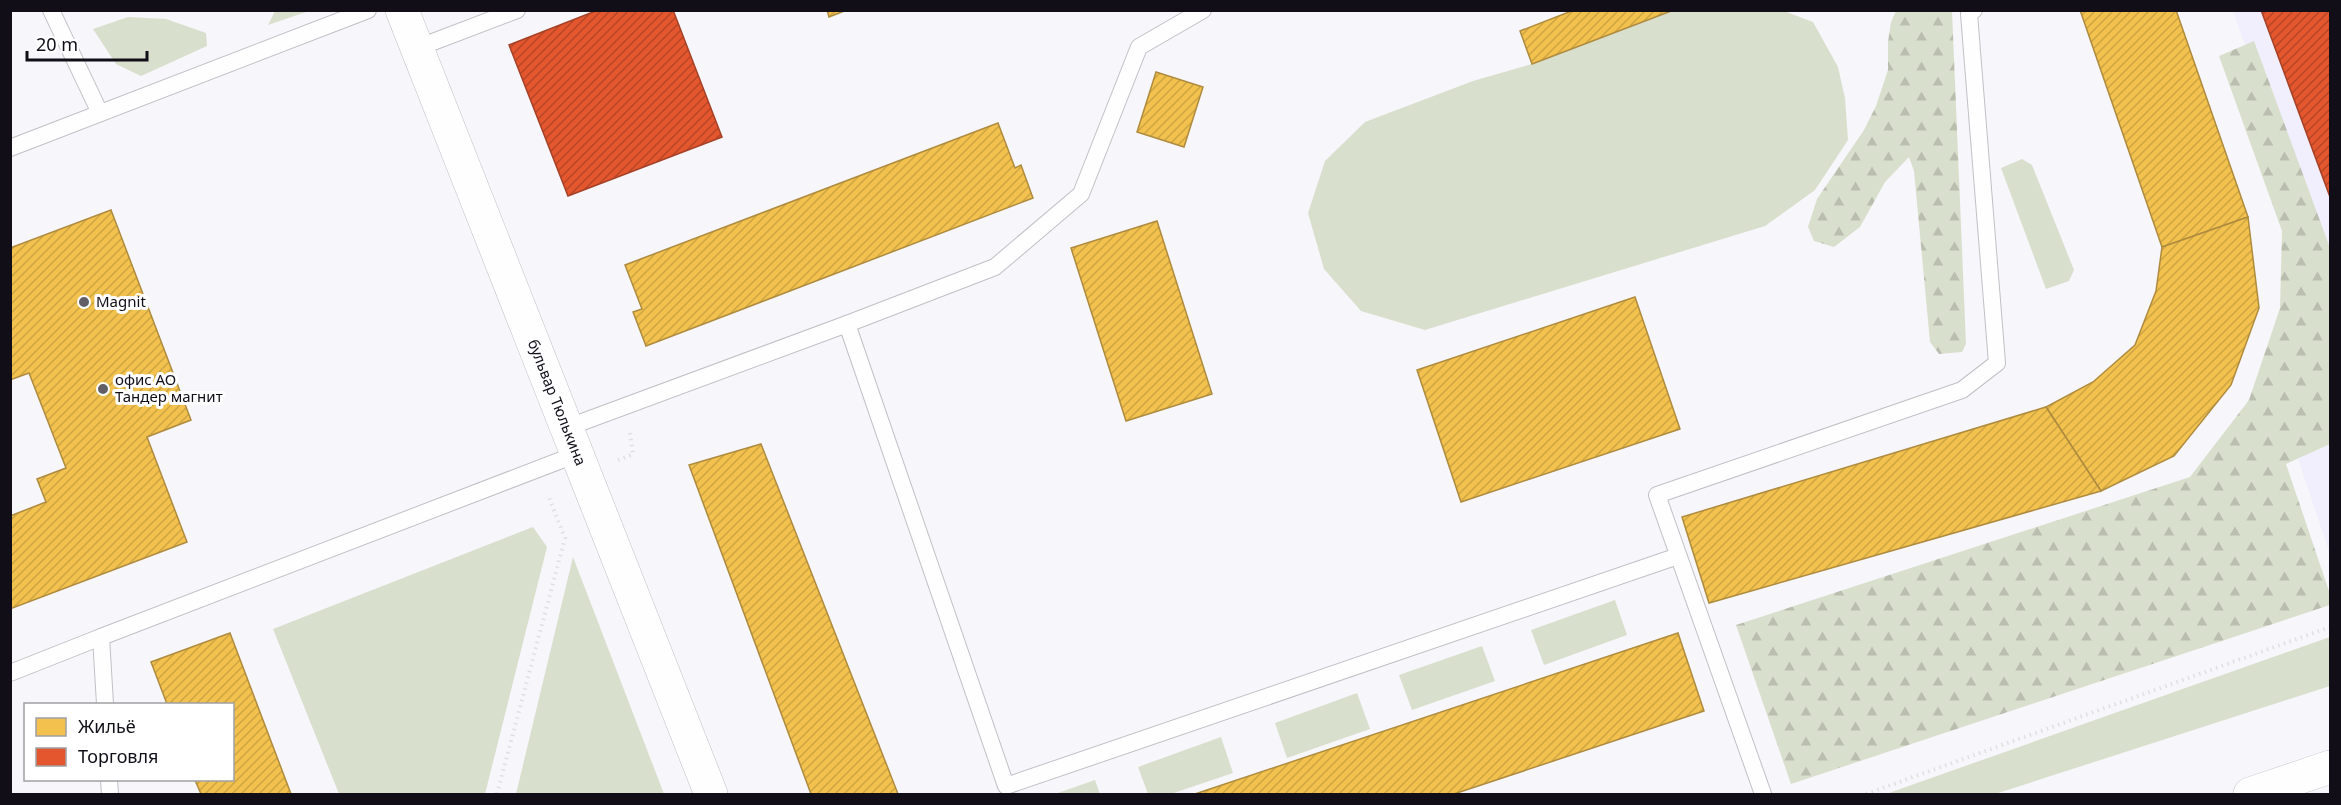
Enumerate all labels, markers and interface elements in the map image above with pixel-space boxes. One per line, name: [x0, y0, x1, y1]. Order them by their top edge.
scale bar: [27, 24, 147, 62]
text: 20 m: [36, 32, 78, 56]
place label: Magnit: [96, 291, 146, 311]
marker: Magnit: [77, 295, 91, 309]
street label: бульвар Тюлькина: [524, 336, 592, 468]
place label: офис АО Тандер магнит: [115, 369, 223, 406]
marker: офис АО Тандер магнит: [96, 382, 110, 396]
legend: [24, 703, 234, 781]
text: Жильё: [78, 714, 136, 738]
text: Торговля: [78, 744, 158, 768]

